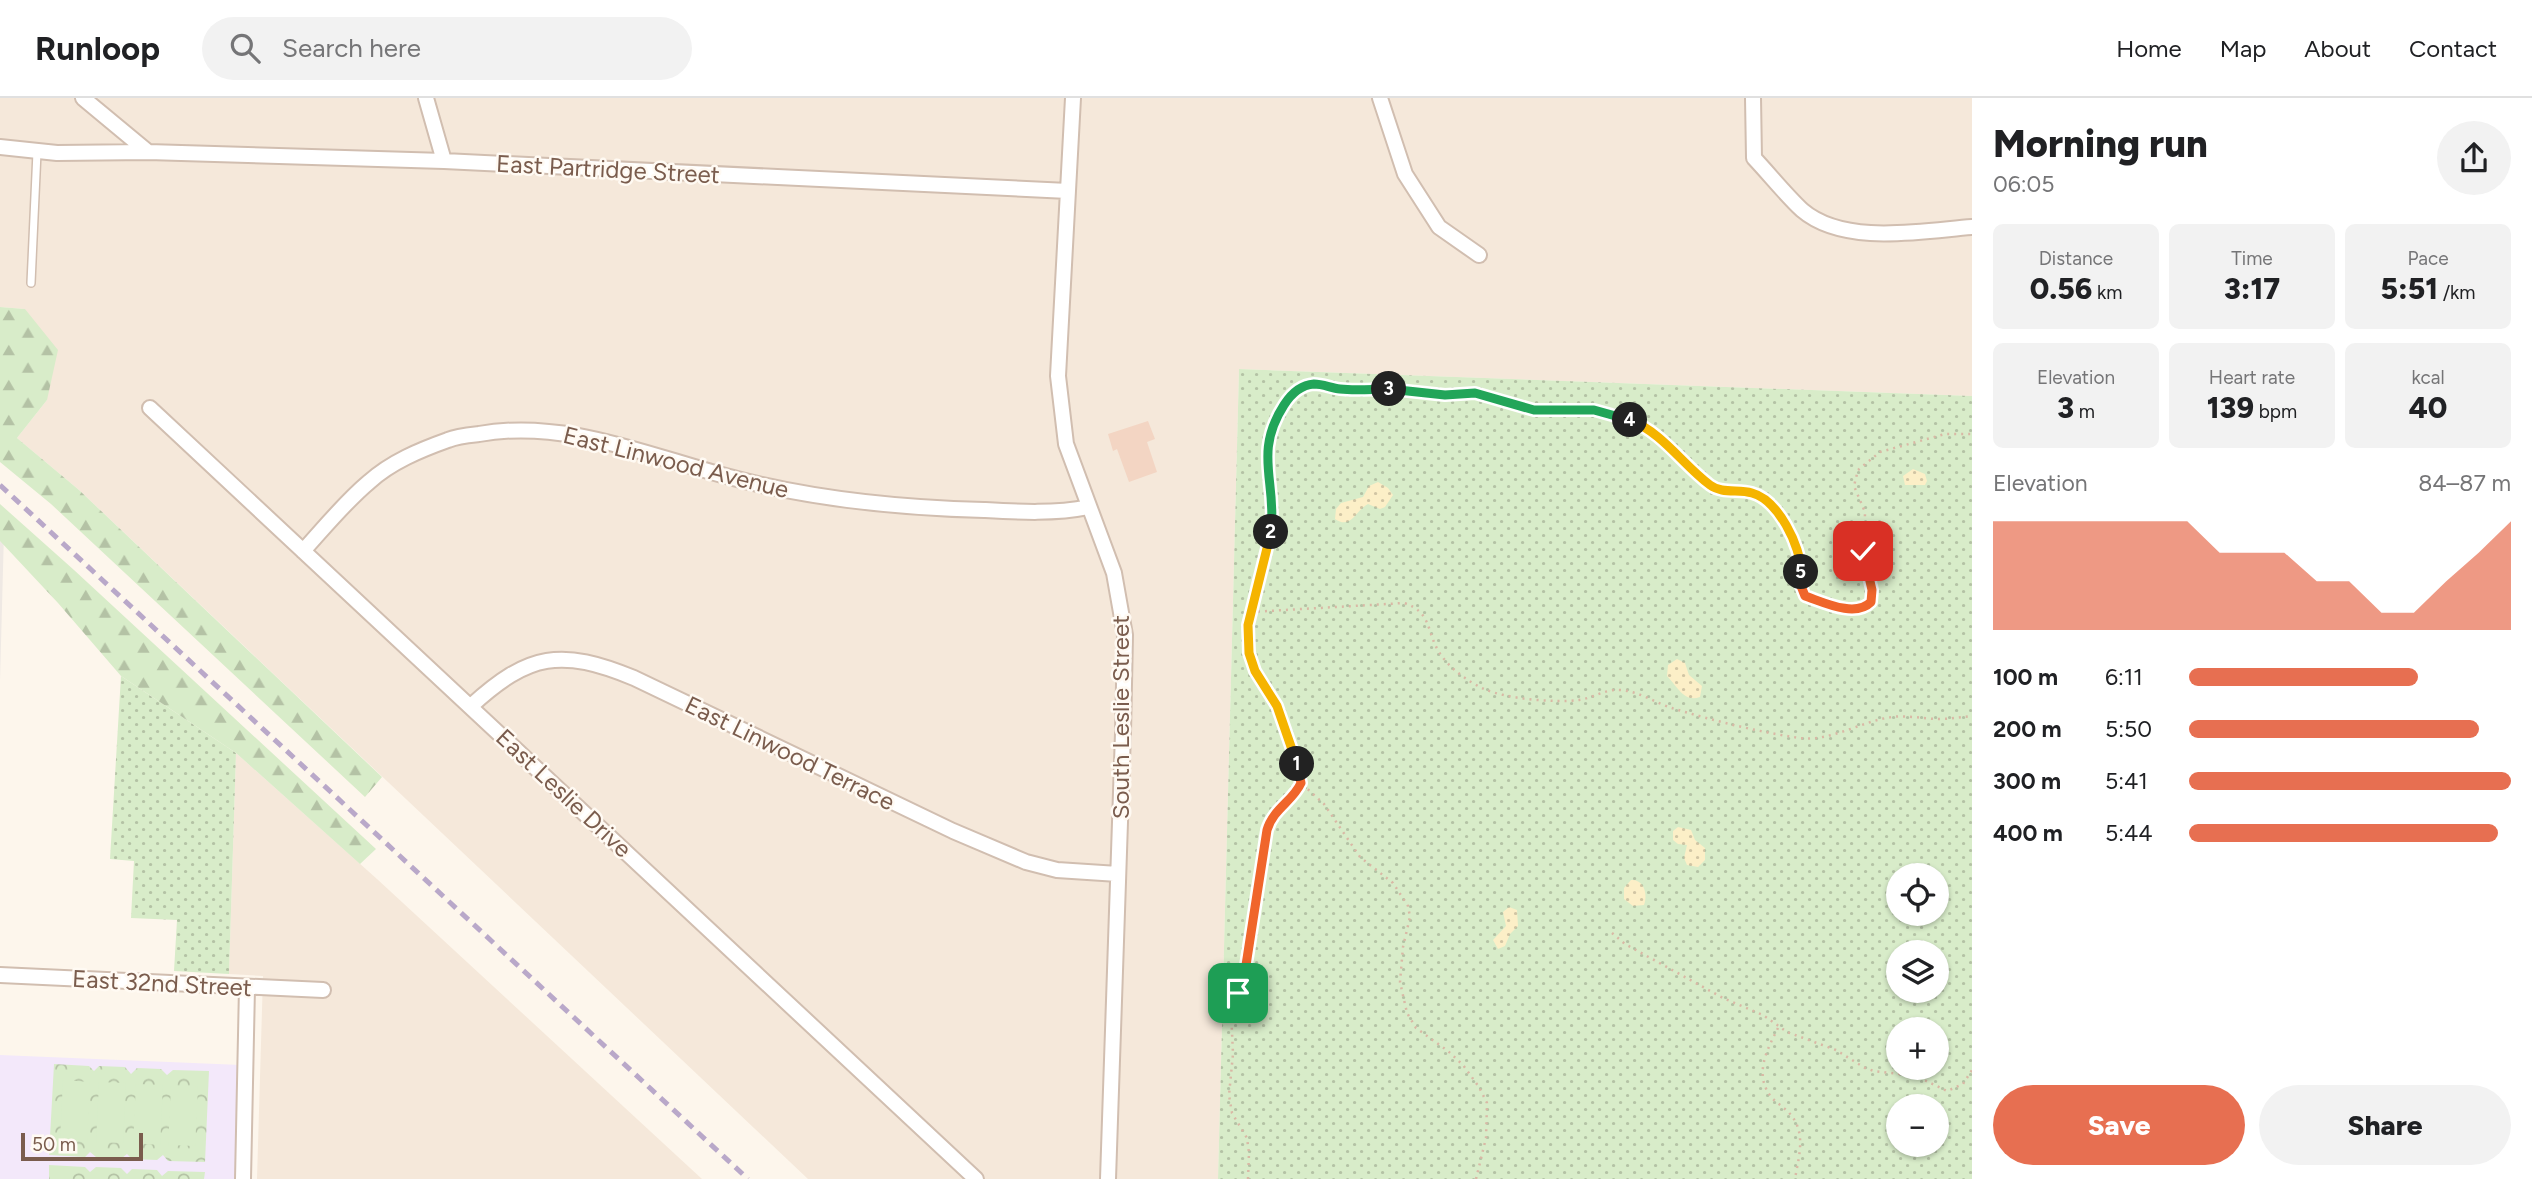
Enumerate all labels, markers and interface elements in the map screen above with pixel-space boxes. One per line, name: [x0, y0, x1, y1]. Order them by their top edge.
search box: [202, 17, 692, 80]
text: Runloop: [35, 29, 160, 68]
icon: search: [226, 29, 264, 67]
text: Search here: [282, 32, 421, 64]
text: Home: [2116, 34, 2182, 63]
text: Map: [2220, 34, 2266, 63]
text: About: [2304, 34, 2371, 63]
text: Contact: [2409, 34, 2497, 63]
text: Morning run: [1993, 121, 2208, 167]
button: share: [2437, 121, 2511, 195]
street label: East Partridge Street: [496, 149, 720, 189]
text: 06:05: [1993, 170, 2055, 198]
text: Distance: [2039, 247, 2113, 270]
text: Time: [2231, 247, 2273, 270]
text: Pace: [2407, 247, 2449, 270]
text: 0.56: [2030, 270, 2092, 307]
text: 3:17: [2224, 270, 2280, 307]
text: 5:51: [2380, 270, 2438, 307]
text: km: [2092, 281, 2122, 304]
text: /km: [2438, 281, 2476, 304]
text: Elevation: [2037, 366, 2115, 389]
text: Heart rate: [2209, 366, 2295, 389]
text: kcal: [2411, 366, 2445, 389]
pin: 3: [1372, 372, 1406, 406]
text: 3: [1383, 377, 1394, 400]
text: 3: [2057, 389, 2074, 426]
text: 139: [2207, 389, 2254, 426]
text: 40: [2409, 389, 2447, 426]
text: m: [2074, 400, 2095, 423]
text: bpm: [2254, 400, 2297, 423]
pin: 4: [1612, 402, 1648, 438]
text: 4: [1623, 408, 1636, 431]
street label: East Linwood Avenue: [560, 420, 792, 504]
text: Elevation: [1993, 469, 2088, 497]
text: 84–87 m: [2418, 469, 2511, 497]
pin: 2: [1254, 514, 1288, 550]
text: 2: [1265, 520, 1276, 543]
pin: [1833, 521, 1893, 581]
icon: check: [1844, 532, 1882, 570]
pin: 5: [1784, 554, 1818, 589]
text: 5: [1795, 560, 1806, 583]
street label: South Leslie Street: [1106, 615, 1135, 819]
text: 100 m: [1993, 663, 2058, 691]
text: 6:11: [2105, 663, 2143, 691]
street label: East Linwood Terrace: [680, 690, 900, 816]
text: 200 m: [1993, 715, 2062, 743]
text: 5:50: [2105, 715, 2152, 743]
street label: East Leslie Drive: [490, 723, 638, 863]
pin: 1: [1280, 746, 1314, 782]
text: 1: [1292, 752, 1301, 775]
text: 300 m: [1993, 767, 2061, 795]
text: 5:41: [2105, 767, 2148, 795]
text: 400 m: [1993, 819, 2063, 847]
text: 5:44: [2105, 819, 2153, 847]
map controls: [1886, 863, 1949, 1157]
button: locate: [1886, 863, 1949, 926]
button: layers: [1886, 940, 1949, 1003]
pin: [1208, 963, 1268, 1023]
street label: East 32nd Street: [72, 964, 252, 1002]
icon: arrive: [1219, 974, 1257, 1012]
button: +: [1886, 1017, 1949, 1080]
button: Save: [1993, 1085, 2245, 1165]
button: Share: [2259, 1085, 2511, 1165]
button: −: [1886, 1094, 1949, 1157]
scale bar: [21, 1130, 144, 1162]
text: 50 m: [32, 1133, 76, 1156]

